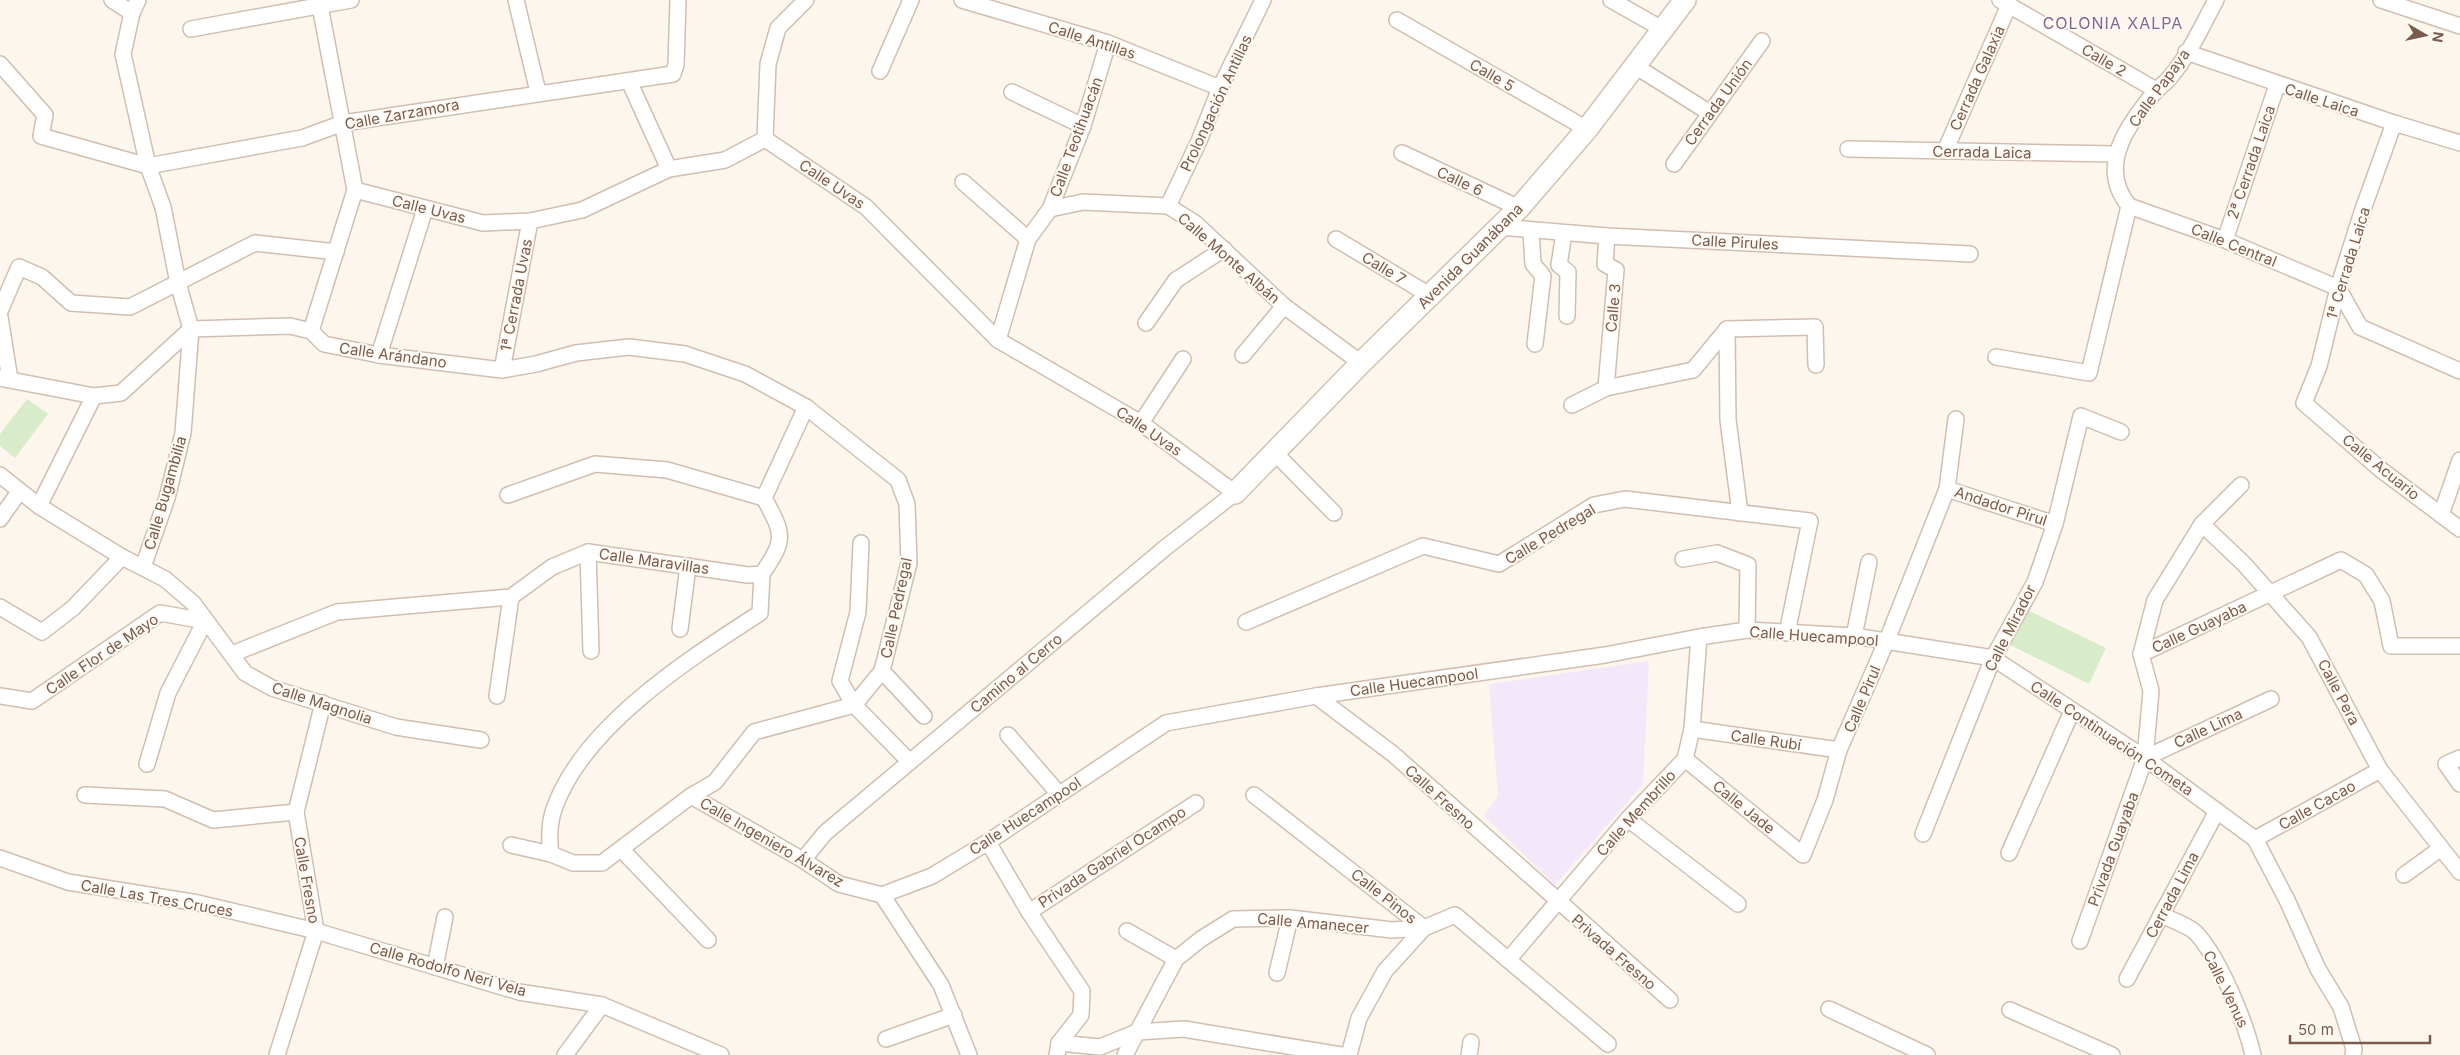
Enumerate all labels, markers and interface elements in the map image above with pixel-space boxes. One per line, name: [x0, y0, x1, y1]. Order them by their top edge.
north arrow: [2400, 10, 2450, 60]
district label: COLONIA XALPA: [2043, 13, 2183, 33]
street label: Calle Antillas: [1046, 17, 1138, 63]
street label: Cerrada Galaxia: [1945, 22, 2009, 134]
text: N: [2429, 31, 2448, 44]
street label: Prolongación Antillas: [1176, 32, 1256, 174]
street label: Calle 2: [2078, 40, 2130, 80]
street label: Calle Papaya: [2124, 45, 2194, 131]
street label: Calle 5: [1466, 55, 1518, 95]
street label: Cerrada Unión: [1680, 55, 1756, 149]
street label: Calle Teotihuacán: [1045, 74, 1107, 200]
street label: Calle Laica: [2282, 79, 2362, 121]
street label: Calle Zarzamora: [343, 95, 461, 133]
street label: 2ª Cerrada Laica: [2223, 103, 2279, 221]
street label: Cerrada Laica: [1932, 142, 2032, 162]
street label: Calle Uvas: [795, 155, 869, 213]
street label: Calle 6: [1434, 162, 1486, 200]
street label: Calle Uvas: [390, 191, 468, 227]
street label: Avenida Guanábana: [1413, 199, 1527, 313]
street label: 1ª Cerrada Laica: [2322, 205, 2374, 321]
street label: Calle Monte Albán: [1174, 208, 1284, 308]
street label: Calle Central: [2188, 219, 2280, 271]
street label: Calle Pirules: [1691, 230, 1779, 254]
street label: 1ª Cerrada Uvas: [496, 237, 536, 353]
street label: Calle 7: [1358, 247, 1410, 289]
street label: Calle 3: [1601, 283, 1625, 333]
street label: Calle Arándano: [338, 338, 448, 372]
street label: Calle Uvas: [1112, 402, 1186, 460]
street label: Calle Acuario: [2338, 430, 2424, 504]
street label: Calle Bugambilia: [140, 434, 190, 552]
street label: Andador Pirul: [1952, 482, 2050, 530]
street label: Calle Pedregal: [1501, 499, 1599, 569]
street label: Calle Maravillas: [598, 544, 710, 578]
street label: Calle Pedregal: [876, 556, 916, 660]
street label: Calle Mirador: [1980, 581, 2040, 674]
street label: Calle Guayaba: [2149, 597, 2249, 657]
street label: Calle Flor de Mayo: [42, 609, 162, 699]
street label: Calle Huecampool: [1749, 622, 1879, 650]
street label: Camino al Cerro: [966, 629, 1066, 717]
street label: Calle Pera: [2314, 656, 2364, 728]
street label: Calle Pirul: [1839, 663, 1885, 735]
street label: Calle Huecampool: [1349, 664, 1479, 700]
street label: Calle Continuación Cometa: [2027, 676, 2197, 800]
street label: Calle Magnolia: [269, 678, 375, 728]
street label: Calle Lima: [2171, 704, 2245, 752]
street label: Calle Rubí: [1730, 726, 1803, 754]
street label: Calle Fresno: [1401, 761, 1479, 833]
street label: Calle Membrillo: [1592, 766, 1680, 860]
street label: Calle Huecampool: [966, 773, 1084, 859]
street label: Calle Jade: [1709, 776, 1779, 838]
street label: Calle Cacao: [2275, 776, 2359, 834]
street label: Privada Guayaba: [2083, 789, 2143, 909]
street label: Calle Ingeniero Álvarez: [697, 793, 847, 891]
street label: Privada Gabriel Ocampo: [1034, 802, 1190, 912]
street label: Calle Fresno: [290, 835, 324, 925]
street label: Cerrada Lima: [2141, 849, 2203, 941]
street label: Calle Pinos: [1347, 864, 1421, 928]
street label: Calle Las Tres Cruces: [79, 875, 235, 921]
street label: Calle Amanecer: [1256, 909, 1370, 937]
street label: Privada Fresno: [1568, 910, 1660, 994]
street label: Calle Rodolfo Neri Vela: [367, 937, 529, 1001]
street label: Calle Venus: [2199, 947, 2253, 1031]
scale bar: [2290, 1012, 2430, 1044]
text: 50 m: [2298, 1020, 2334, 1039]

